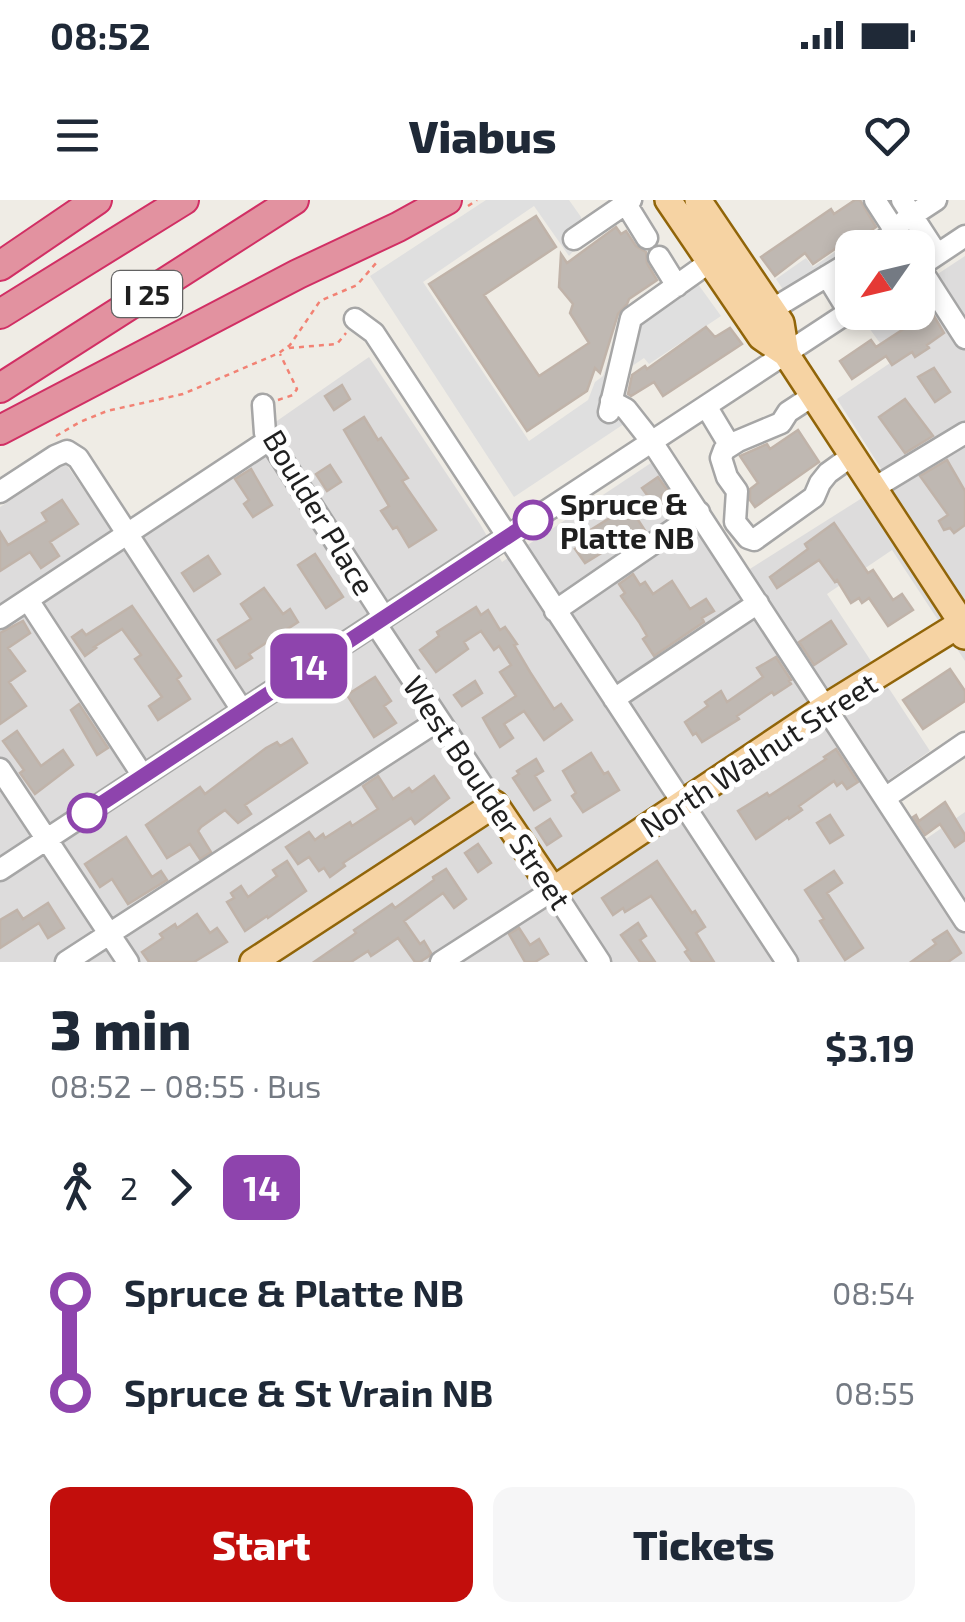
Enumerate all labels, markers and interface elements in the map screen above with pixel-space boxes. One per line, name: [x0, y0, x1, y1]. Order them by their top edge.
text: 08:52: [50, 12, 150, 58]
icon: menu: [50, 108, 105, 163]
text: Viabus: [409, 108, 556, 162]
icon: heart: [860, 108, 915, 163]
north arrow: [835, 230, 935, 330]
map controls: [835, 230, 935, 330]
road number: I 25: [112, 271, 182, 317]
street label: Boulder Place: [256, 423, 384, 601]
place label: Spruce & Platte NB: [560, 485, 694, 555]
marker: Spruce & Platte NB: [514, 501, 552, 539]
line badge: 14: [264, 634, 354, 698]
text: 14: [290, 645, 328, 687]
street label: North Walnut Street: [633, 664, 883, 844]
street label: West Boulder Street: [397, 668, 579, 916]
unlabelled marker: [68, 794, 106, 832]
text: 3 min: [50, 995, 191, 1061]
text: $3.19: [825, 1024, 915, 1070]
text: 08:52 – 08:55 · Bus: [50, 1066, 321, 1104]
icon: walk: [50, 1160, 105, 1215]
icon: forward: [153, 1160, 208, 1215]
text: 14: [243, 1166, 280, 1208]
text: 2: [120, 1168, 138, 1206]
text: Spruce & Platte NB: [124, 1269, 464, 1315]
text: 08:54: [832, 1273, 915, 1311]
text: Spruce & St Vrain NB: [124, 1369, 493, 1415]
text: 08:55: [834, 1373, 915, 1411]
button: Start: [50, 1487, 473, 1602]
button: Tickets: [493, 1487, 915, 1602]

